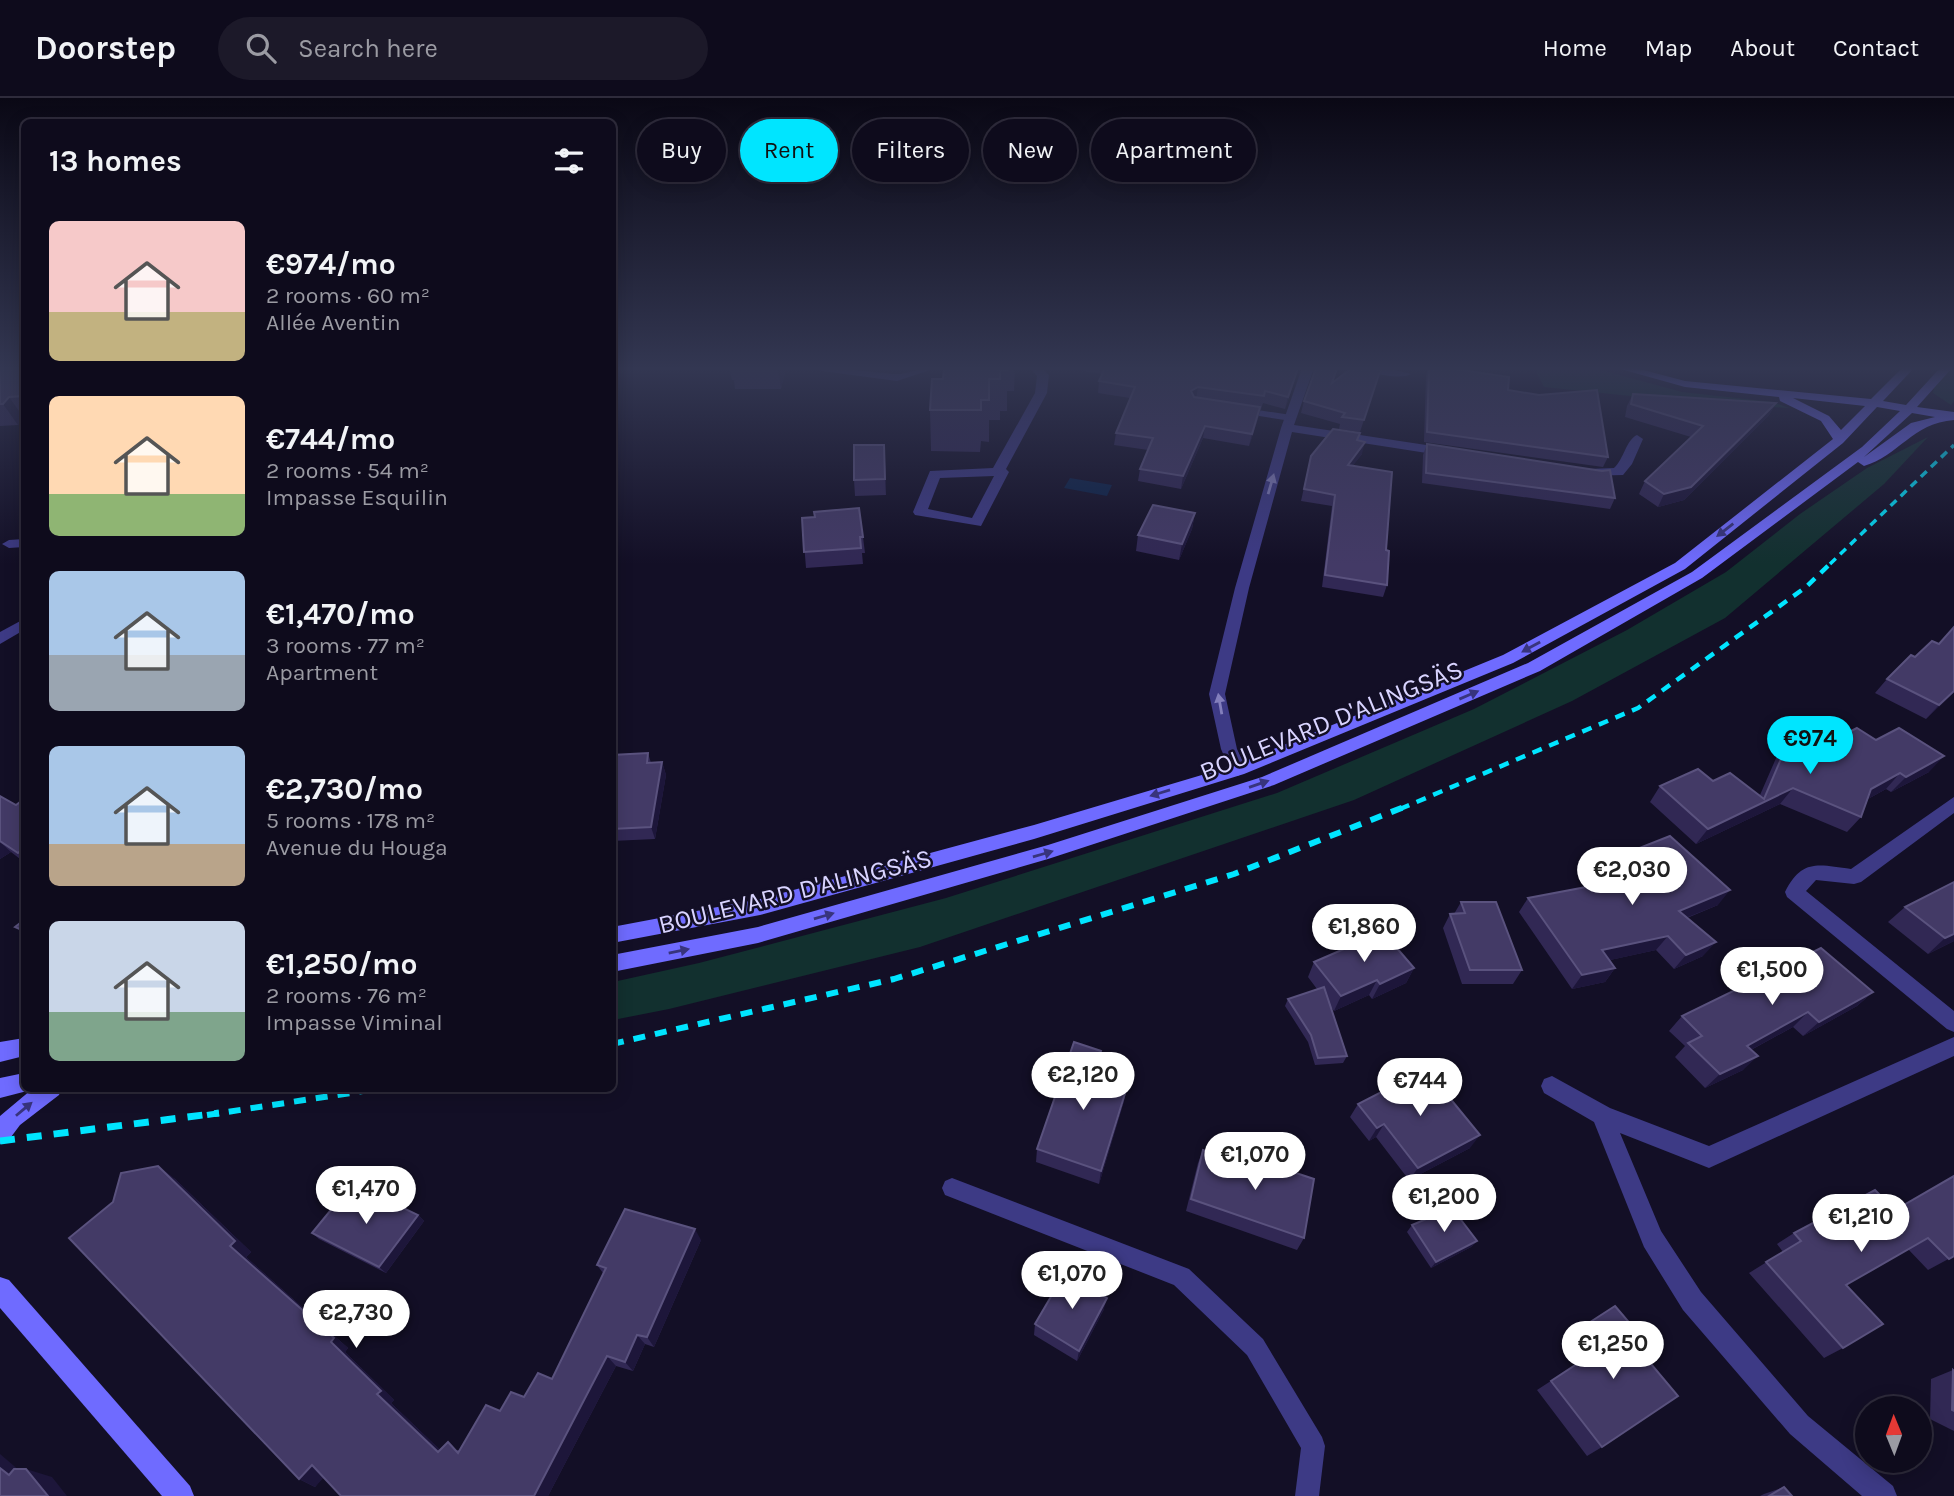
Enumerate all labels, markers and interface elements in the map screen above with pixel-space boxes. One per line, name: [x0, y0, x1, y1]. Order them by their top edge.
search box: [218, 17, 708, 80]
text: Doorstep: [35, 29, 176, 67]
icon: search: [242, 29, 280, 67]
text: Search here: [298, 33, 438, 64]
text: Home: [1543, 34, 1607, 62]
text: Map: [1645, 34, 1692, 62]
text: About: [1730, 34, 1795, 62]
text: Contact: [1833, 34, 1919, 62]
chip: Buy: [637, 119, 726, 182]
chip: Rent: [740, 119, 838, 182]
chip: Filters: [852, 119, 969, 182]
chip: New: [983, 119, 1077, 182]
chip: Apartment: [1091, 119, 1256, 182]
icon: filters: [550, 142, 588, 180]
text: 13 homes: [49, 143, 182, 179]
text: €974/mo: [266, 246, 396, 282]
icon: home: [105, 249, 189, 333]
text: 2 rooms · 60 m²: [266, 282, 430, 309]
text: Allée Aventin: [266, 309, 401, 336]
text: €744/mo: [266, 421, 395, 457]
icon: home: [105, 424, 189, 508]
text: 2 rooms · 54 m²: [266, 457, 429, 484]
one-way arrow: [1267, 473, 1277, 494]
text: Impasse Esquilin: [266, 484, 448, 511]
one-way arrow: [1717, 522, 1735, 537]
text: €1,470/mo: [266, 596, 415, 632]
icon: home: [105, 599, 189, 683]
text: 3 rooms · 77 m²: [266, 632, 425, 659]
one-way arrow: [1521, 641, 1541, 653]
street label: BOULEVARD D'ALINGSÄS: [1195, 654, 1467, 787]
text: Apartment: [266, 659, 378, 686]
one-way arrow: [1458, 689, 1479, 700]
one-way arrow: [1214, 693, 1225, 715]
pin: €974: [1769, 716, 1851, 776]
text: €974: [1783, 725, 1837, 752]
text: €2,730/mo: [266, 771, 423, 807]
icon: home: [105, 774, 189, 858]
one-way arrow: [1249, 778, 1270, 789]
one-way arrow: [1150, 789, 1171, 799]
text: 5 rooms · 178 m²: [266, 807, 435, 834]
text: Avenue du Houga: [266, 834, 448, 861]
street label: BOULEVARD D'ALINGSÄS: [655, 842, 935, 940]
one-way arrow: [1032, 848, 1053, 858]
pin: €2,030: [1575, 848, 1689, 907]
text: €2,030: [1593, 856, 1671, 883]
pin: €1,860: [1307, 904, 1421, 964]
one-way arrow: [813, 910, 835, 921]
text: €1,860: [1328, 913, 1400, 940]
one-way arrow: [668, 945, 690, 956]
text: €1,250/mo: [266, 946, 417, 982]
pin: €1,500: [1715, 948, 1829, 1007]
icon: home: [105, 949, 189, 1033]
text: €1,500: [1736, 956, 1808, 983]
text: 2 rooms · 76 m²: [266, 982, 427, 1009]
text: Impasse Viminal: [266, 1009, 443, 1036]
pin: €2,120: [1026, 1052, 1140, 1112]
pin: €744: [1379, 1058, 1461, 1118]
text: €2,120: [1048, 1061, 1118, 1088]
text: €744: [1393, 1067, 1447, 1094]
one-way arrow: [15, 1102, 32, 1117]
pin: €1,070: [1198, 1132, 1312, 1192]
text: €1,070: [1220, 1141, 1290, 1168]
pin: €1,470: [309, 1166, 423, 1226]
pin: €1,200: [1387, 1174, 1501, 1234]
text: €1,470: [332, 1175, 400, 1202]
text: €1,200: [1408, 1183, 1480, 1210]
pin: €1,210: [1804, 1194, 1918, 1254]
text: €1,210: [1828, 1203, 1894, 1230]
pin: €1,070: [1015, 1252, 1129, 1311]
text: €1,070: [1037, 1260, 1107, 1287]
pin: €2,730: [299, 1290, 413, 1350]
text: €2,730: [319, 1299, 393, 1326]
pin: €1,250: [1556, 1322, 1670, 1381]
text: €1,250: [1578, 1330, 1648, 1357]
north arrow: [1855, 1396, 1932, 1474]
map controls: [1855, 1396, 1932, 1473]

